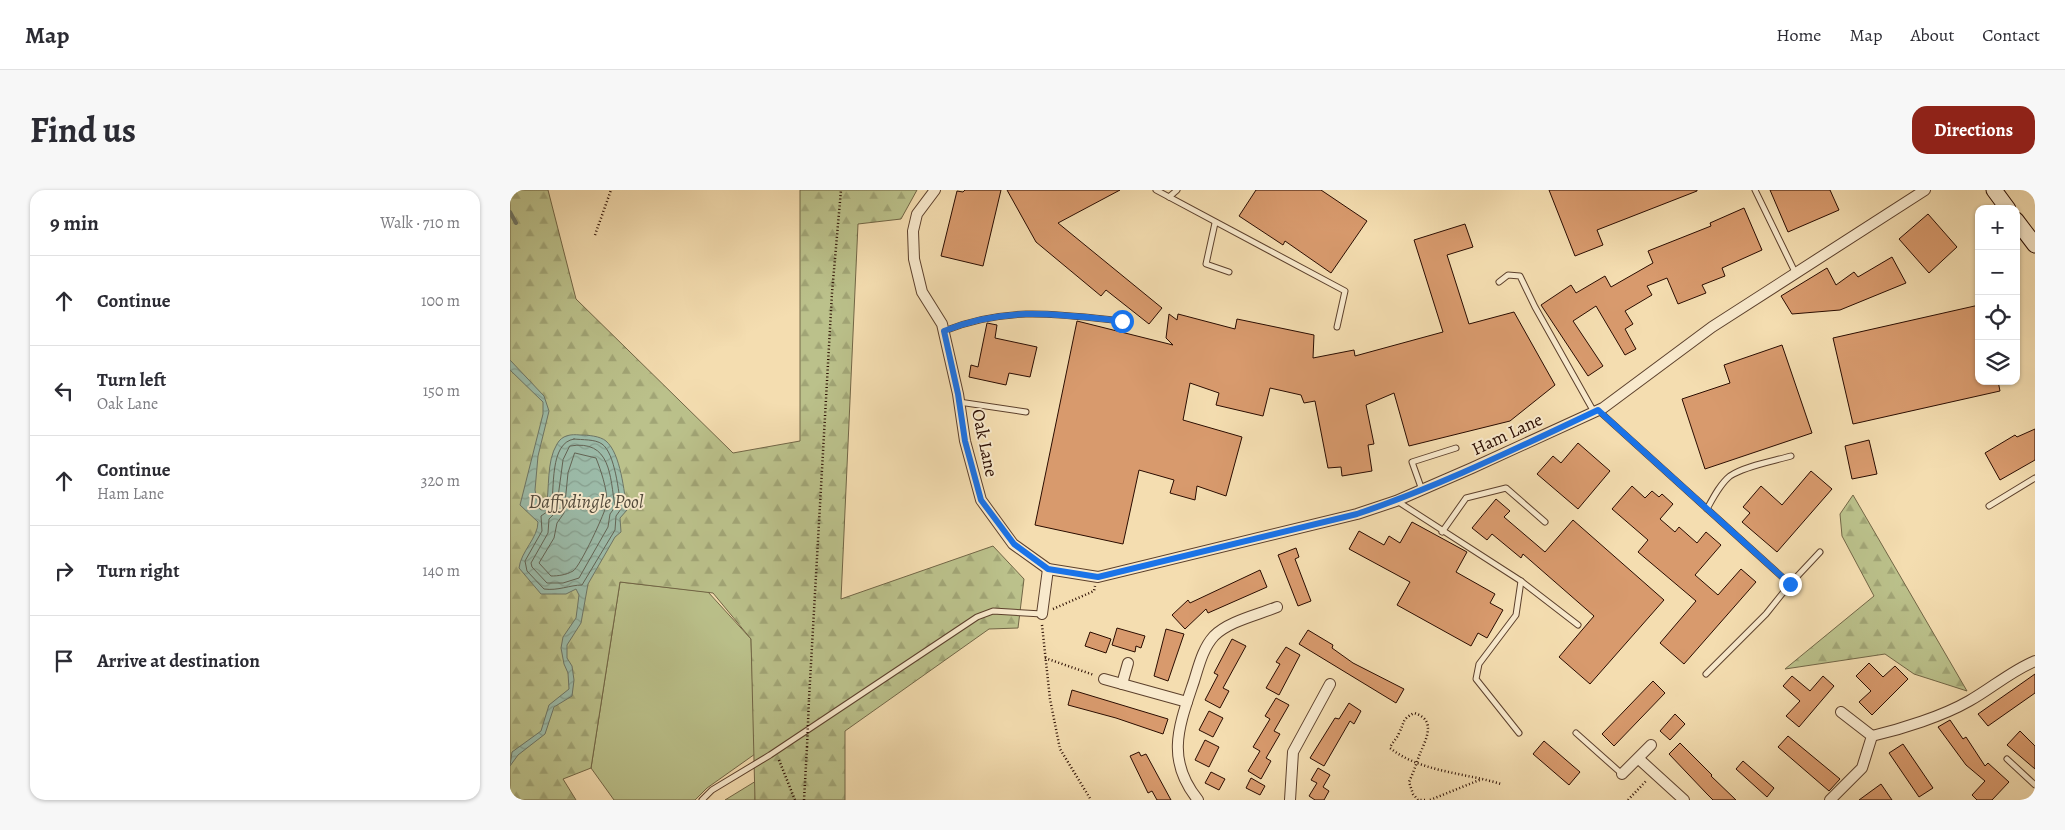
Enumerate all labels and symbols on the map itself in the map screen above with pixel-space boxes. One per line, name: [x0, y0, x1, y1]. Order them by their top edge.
route start: [1111, 310, 1134, 333]
street label: Oak Lane: [966, 407, 1004, 479]
street label: Ham Lane: [1468, 407, 1546, 461]
water label: Daffydingle Pool: [528, 489, 644, 515]
route end: [1779, 573, 1802, 596]

